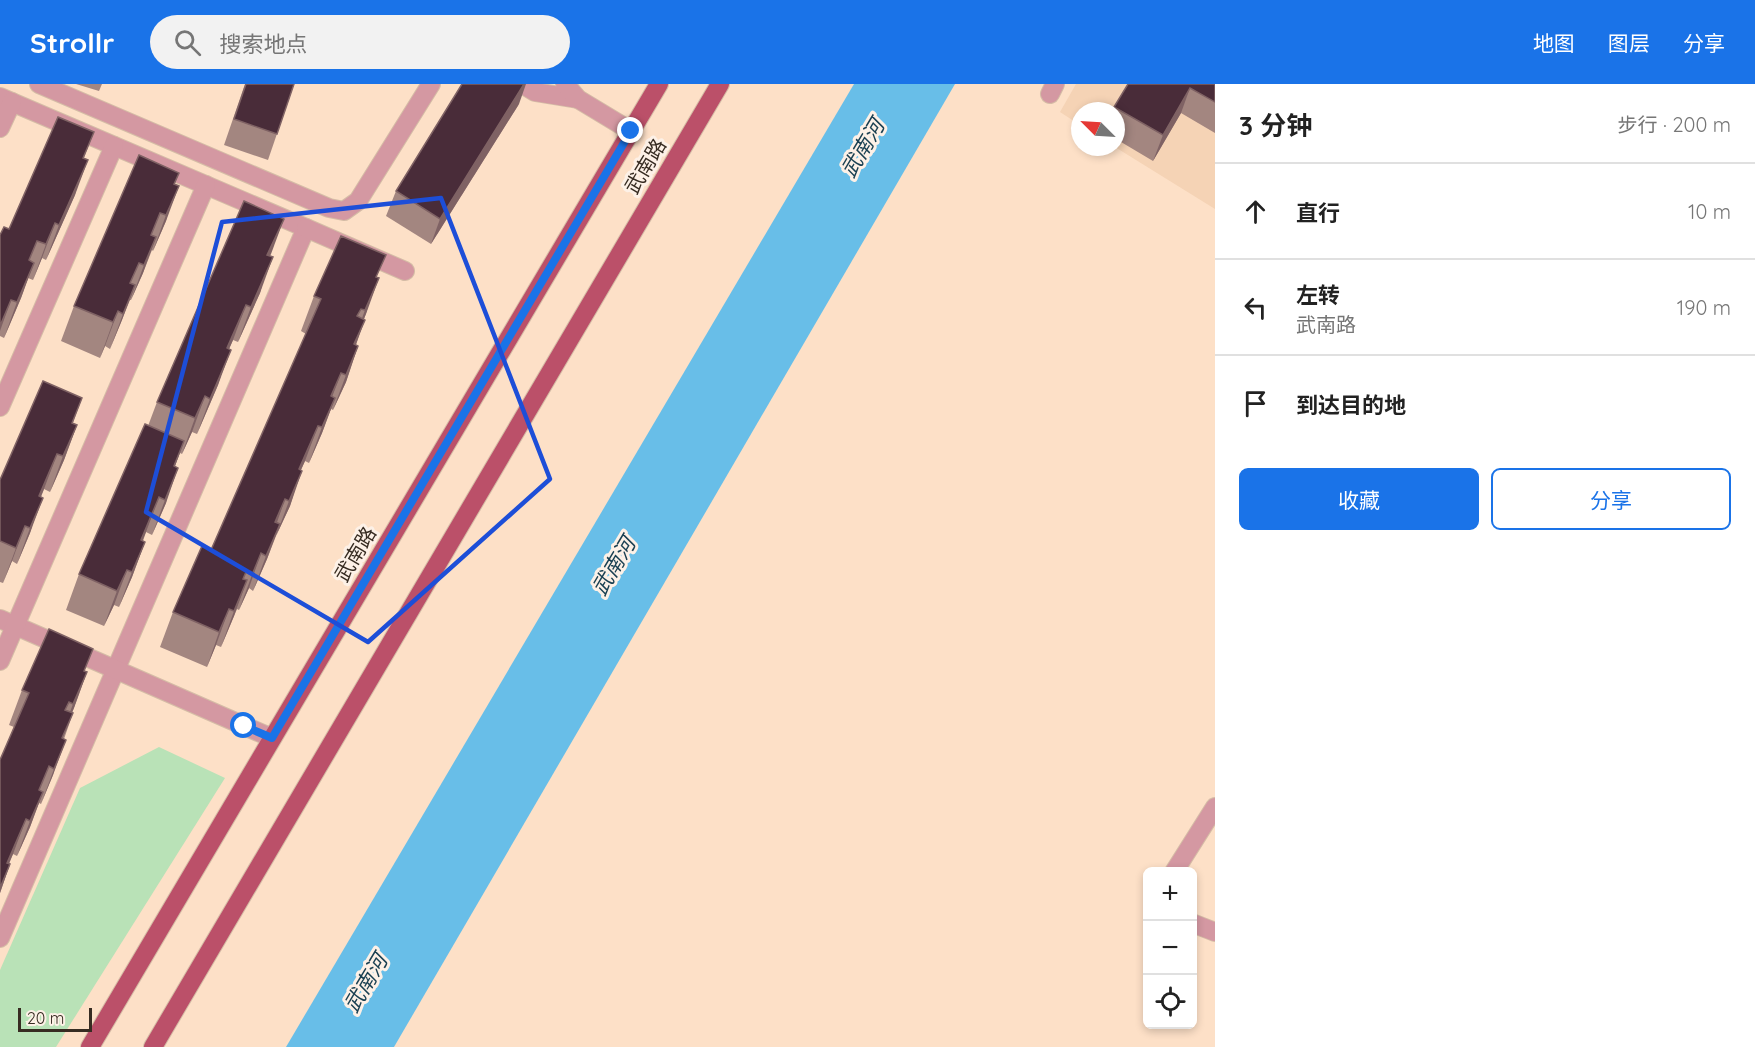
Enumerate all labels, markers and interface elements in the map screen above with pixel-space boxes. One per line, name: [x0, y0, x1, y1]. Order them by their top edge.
search box: [150, 15, 570, 69]
text: Strollr: [30, 25, 114, 60]
icon: search: [171, 26, 204, 59]
text: 搜索地点: [219, 30, 307, 58]
text: 地图: [1533, 30, 1575, 56]
text: 图层: [1608, 30, 1650, 56]
text: 分享: [1683, 30, 1725, 56]
north arrow: [1071, 102, 1125, 156]
text: 3 分钟: [1239, 109, 1312, 142]
water label: 武南河: [835, 111, 891, 182]
text: 步行 · 200 m: [1618, 112, 1731, 137]
route end: [617, 117, 643, 143]
street label: 武南路: [619, 134, 671, 198]
icon: ahead: [1239, 195, 1272, 228]
text: 直行: [1296, 199, 1340, 227]
text: 10 m: [1688, 199, 1731, 224]
text: 左转: [1296, 281, 1340, 309]
icon: left: [1239, 291, 1272, 324]
text: 190 m: [1677, 295, 1731, 320]
text: 武南路: [1296, 312, 1356, 337]
icon: arrive: [1239, 387, 1272, 420]
text: 到达目的地: [1296, 391, 1406, 419]
button: 收藏: [1239, 468, 1479, 530]
button: 分享: [1491, 468, 1731, 530]
street label: 武南路: [329, 522, 381, 586]
water label: 武南河: [586, 529, 642, 600]
route start: [230, 712, 256, 738]
map controls: [1143, 867, 1197, 1029]
button: +: [1143, 867, 1197, 921]
button: −: [1143, 921, 1197, 975]
water label: 武南河: [338, 946, 394, 1017]
button: locate: [1143, 975, 1197, 1029]
scale bar: [18, 1005, 92, 1032]
text: 20 m: [27, 1008, 64, 1028]

